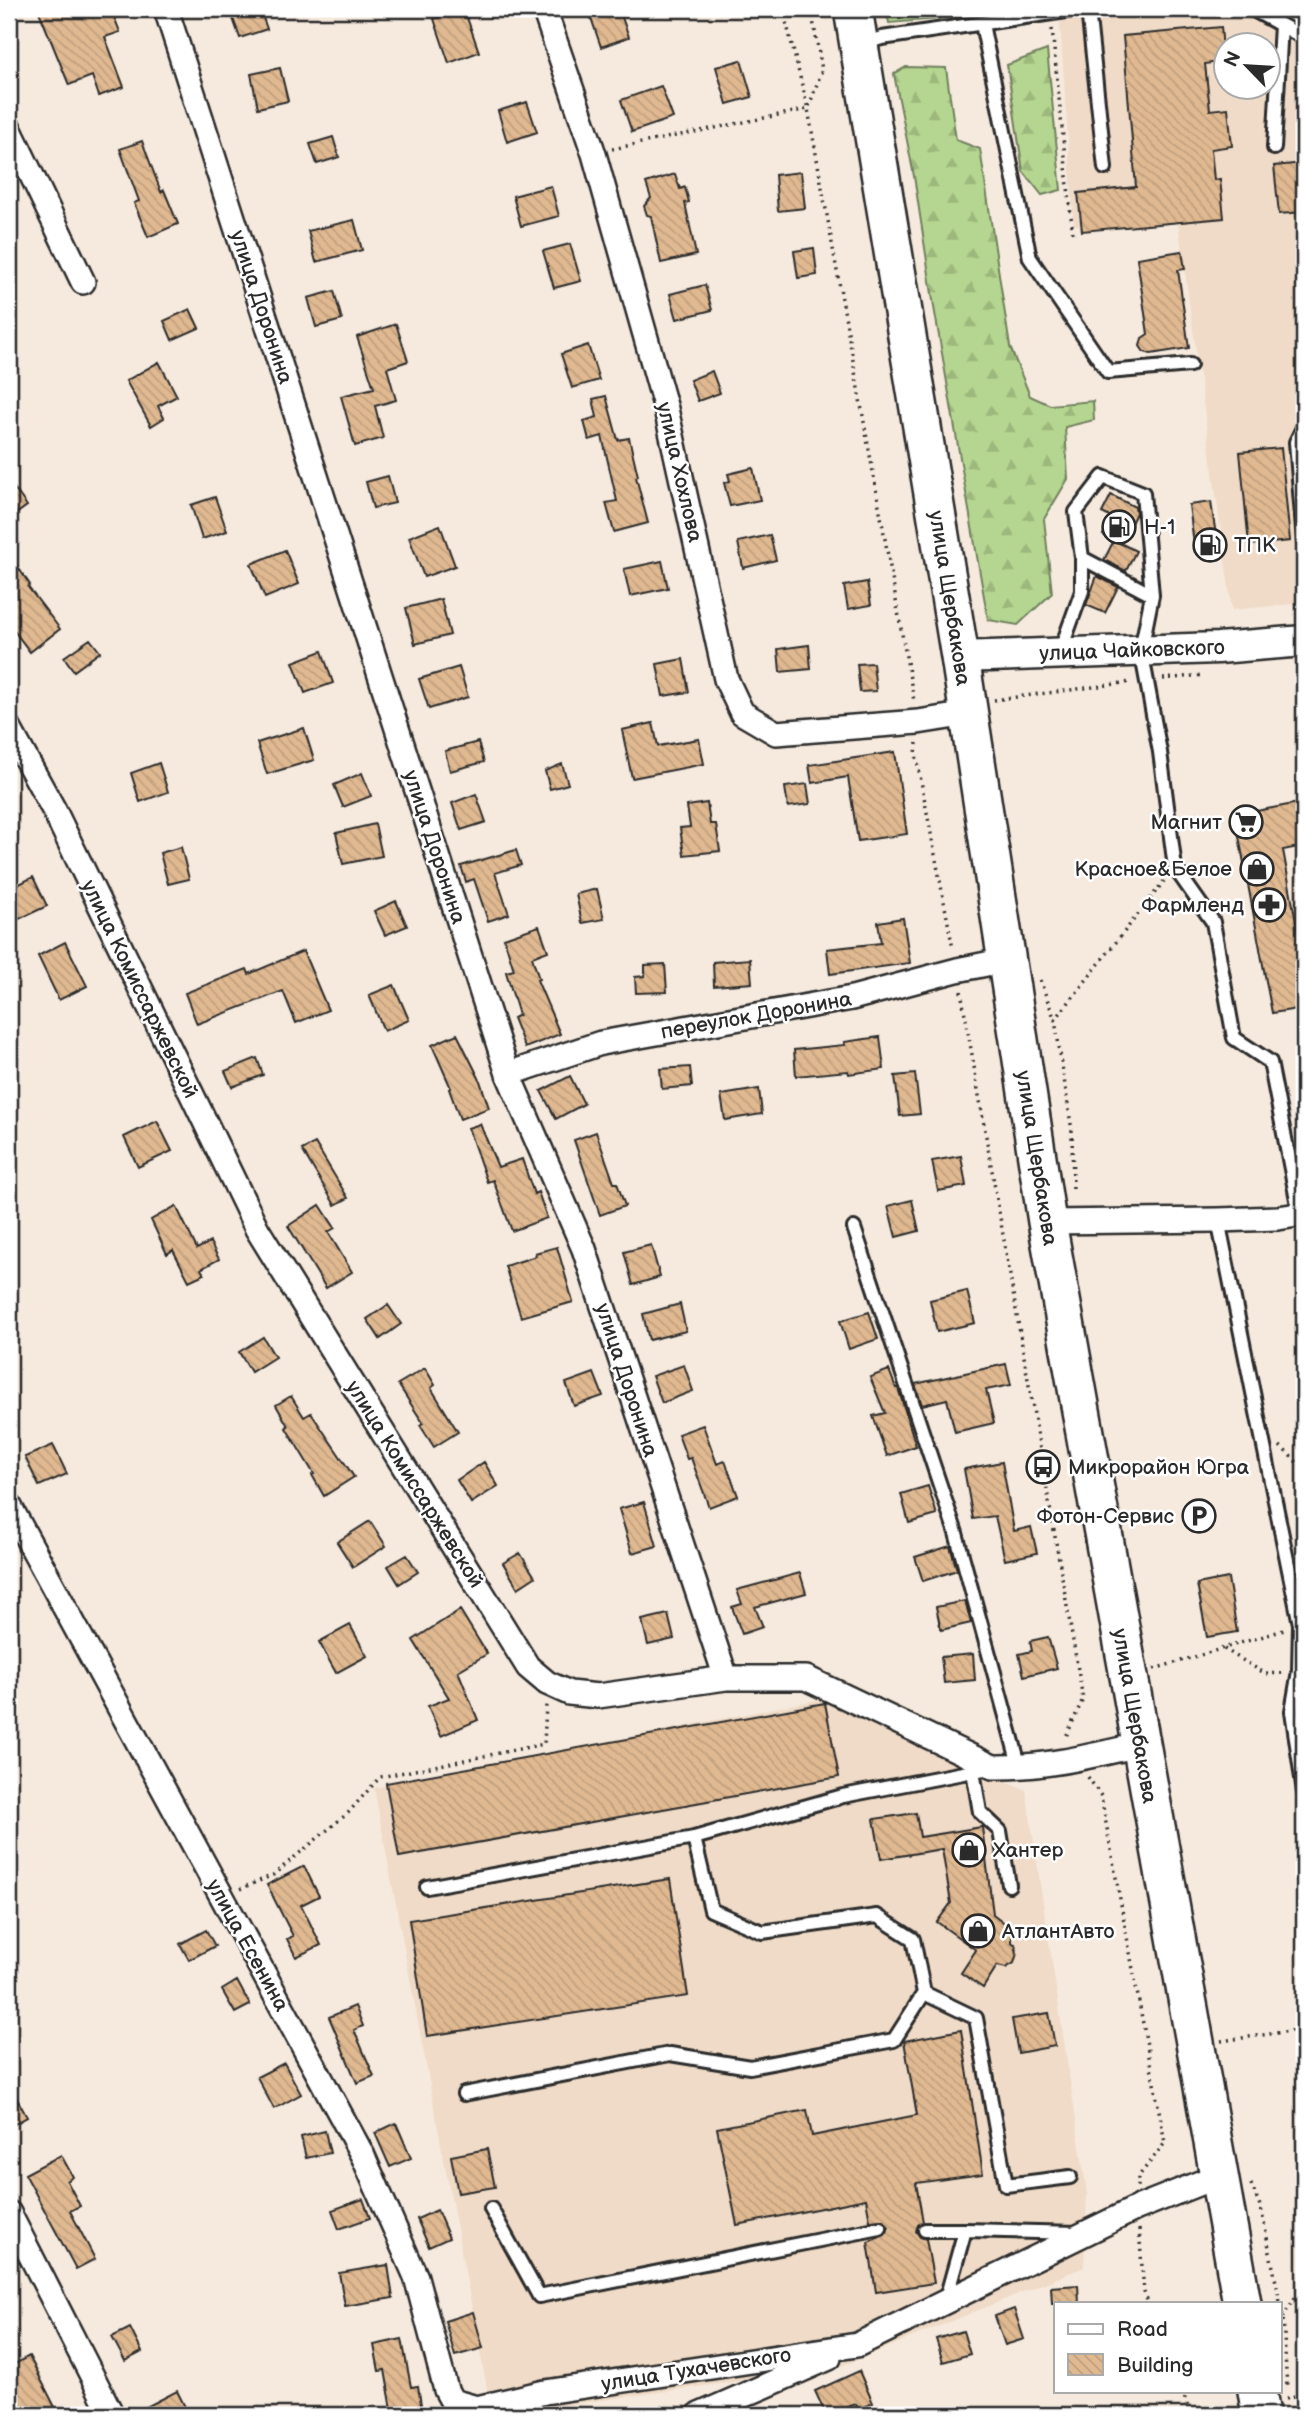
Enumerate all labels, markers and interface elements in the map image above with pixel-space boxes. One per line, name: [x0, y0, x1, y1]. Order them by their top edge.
north arrow: [1212, 32, 1282, 102]
text: N: [1220, 48, 1246, 71]
street label: улица Доронина: [225, 227, 298, 388]
street label: улица Хохлова: [651, 400, 708, 545]
fuel station icon: Н-1: [1100, 508, 1138, 546]
street label: улица Щербакова: [923, 509, 976, 688]
place label: Н-1: [1144, 515, 1175, 540]
fuel station icon: ТПК: [1191, 526, 1229, 564]
place label: ТПК: [1234, 533, 1276, 558]
street label: улица Чайковского: [1039, 635, 1225, 666]
street label: улица Доронина: [398, 767, 471, 928]
supermarket icon: Магнит: [1227, 803, 1265, 841]
place label: Магнит: [1150, 810, 1222, 835]
shop icon: Красное&Белое: [1238, 850, 1276, 888]
place label: Красное&Белое: [1075, 857, 1232, 882]
street label: улица Комиссаржевской: [76, 876, 203, 1102]
pharmacy icon: Фармленд: [1250, 886, 1288, 924]
place label: Фармленд: [1141, 893, 1244, 918]
street label: переулок Доронина: [659, 986, 854, 1045]
street label: улица Щербакова: [1010, 1069, 1063, 1248]
street label: улица Доронина: [590, 1300, 663, 1461]
street label: улица Комиссаржевской: [340, 1376, 489, 1593]
bus stop icon: Микрорайон Югра: [1024, 1448, 1062, 1486]
place label: Микрорайон Югра: [1068, 1455, 1250, 1480]
parking icon: Фотон-Сервис: [1180, 1497, 1218, 1535]
place label: Фотон-Сервис: [1037, 1504, 1174, 1529]
street label: улица Щербакова: [1107, 1627, 1162, 1806]
shop icon: Хантер: [950, 1831, 988, 1869]
place label: Хантер: [993, 1838, 1063, 1863]
street label: улица Есенина: [201, 1875, 295, 2016]
shop icon: АтлантАвто: [959, 1912, 997, 1950]
place label: АтлантАвто: [1001, 1919, 1115, 1944]
legend: [1054, 2302, 1282, 2392]
text: Road: [1117, 2317, 1168, 2342]
street label: улица Тухачевского: [599, 2342, 793, 2397]
text: Building: [1117, 2353, 1193, 2378]

